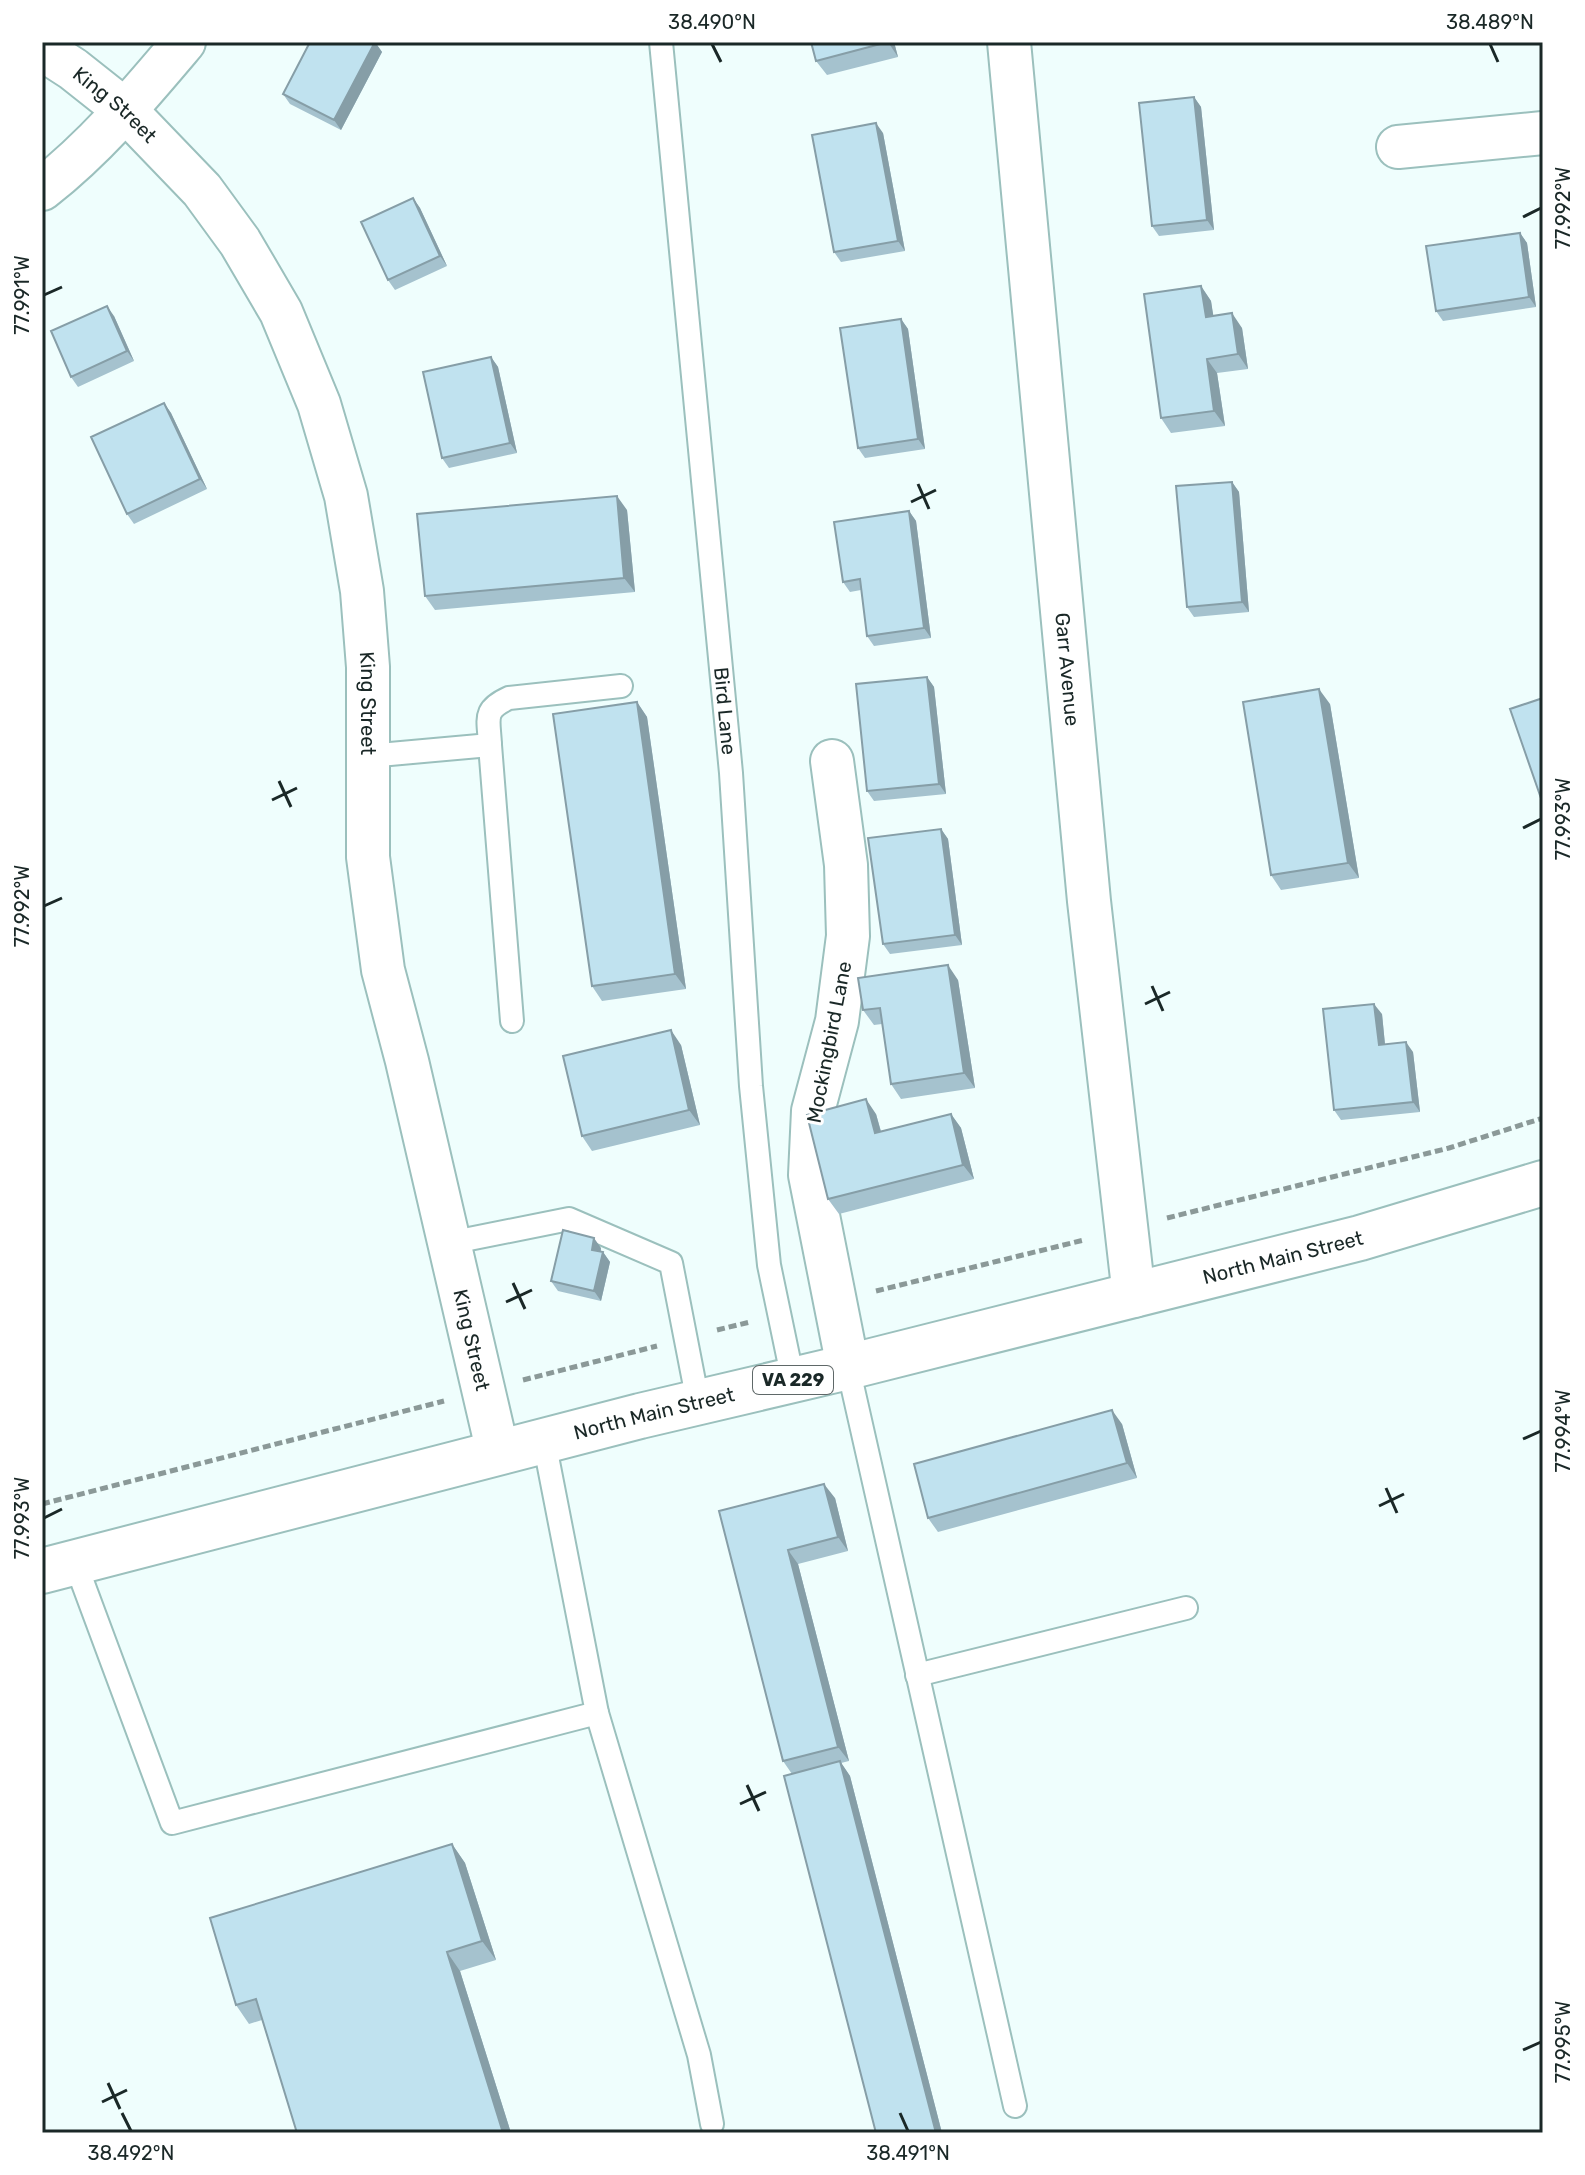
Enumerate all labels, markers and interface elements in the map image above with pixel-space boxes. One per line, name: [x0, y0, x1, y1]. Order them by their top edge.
text: 38.490°N: [668, 10, 756, 34]
text: 38.489°N: [1446, 10, 1534, 34]
street label: King Street: [68, 62, 162, 148]
text: 77.992°W: [1551, 167, 1575, 249]
text: 77.991°W: [10, 255, 34, 335]
street label: Garr Avenue: [1050, 611, 1085, 727]
street label: King Street: [355, 651, 380, 755]
street label: Bird Lane: [709, 666, 741, 756]
text: 77.993°W: [1551, 778, 1575, 860]
text: 77.992°W: [10, 865, 34, 947]
street label: Mockingbird Lane: [802, 959, 856, 1125]
street label: North Main Street: [1200, 1226, 1366, 1289]
street label: King Street: [448, 1287, 495, 1393]
road number: VA 229: [753, 1366, 833, 1394]
street label: North Main Street: [571, 1382, 737, 1445]
text: 77.994°W: [1551, 1390, 1575, 1472]
text: 77.993°W: [10, 1477, 34, 1559]
text: 77.995°W: [1551, 2001, 1575, 2083]
text: 38.492°N: [88, 2141, 174, 2165]
text: 38.491°N: [866, 2141, 950, 2165]

